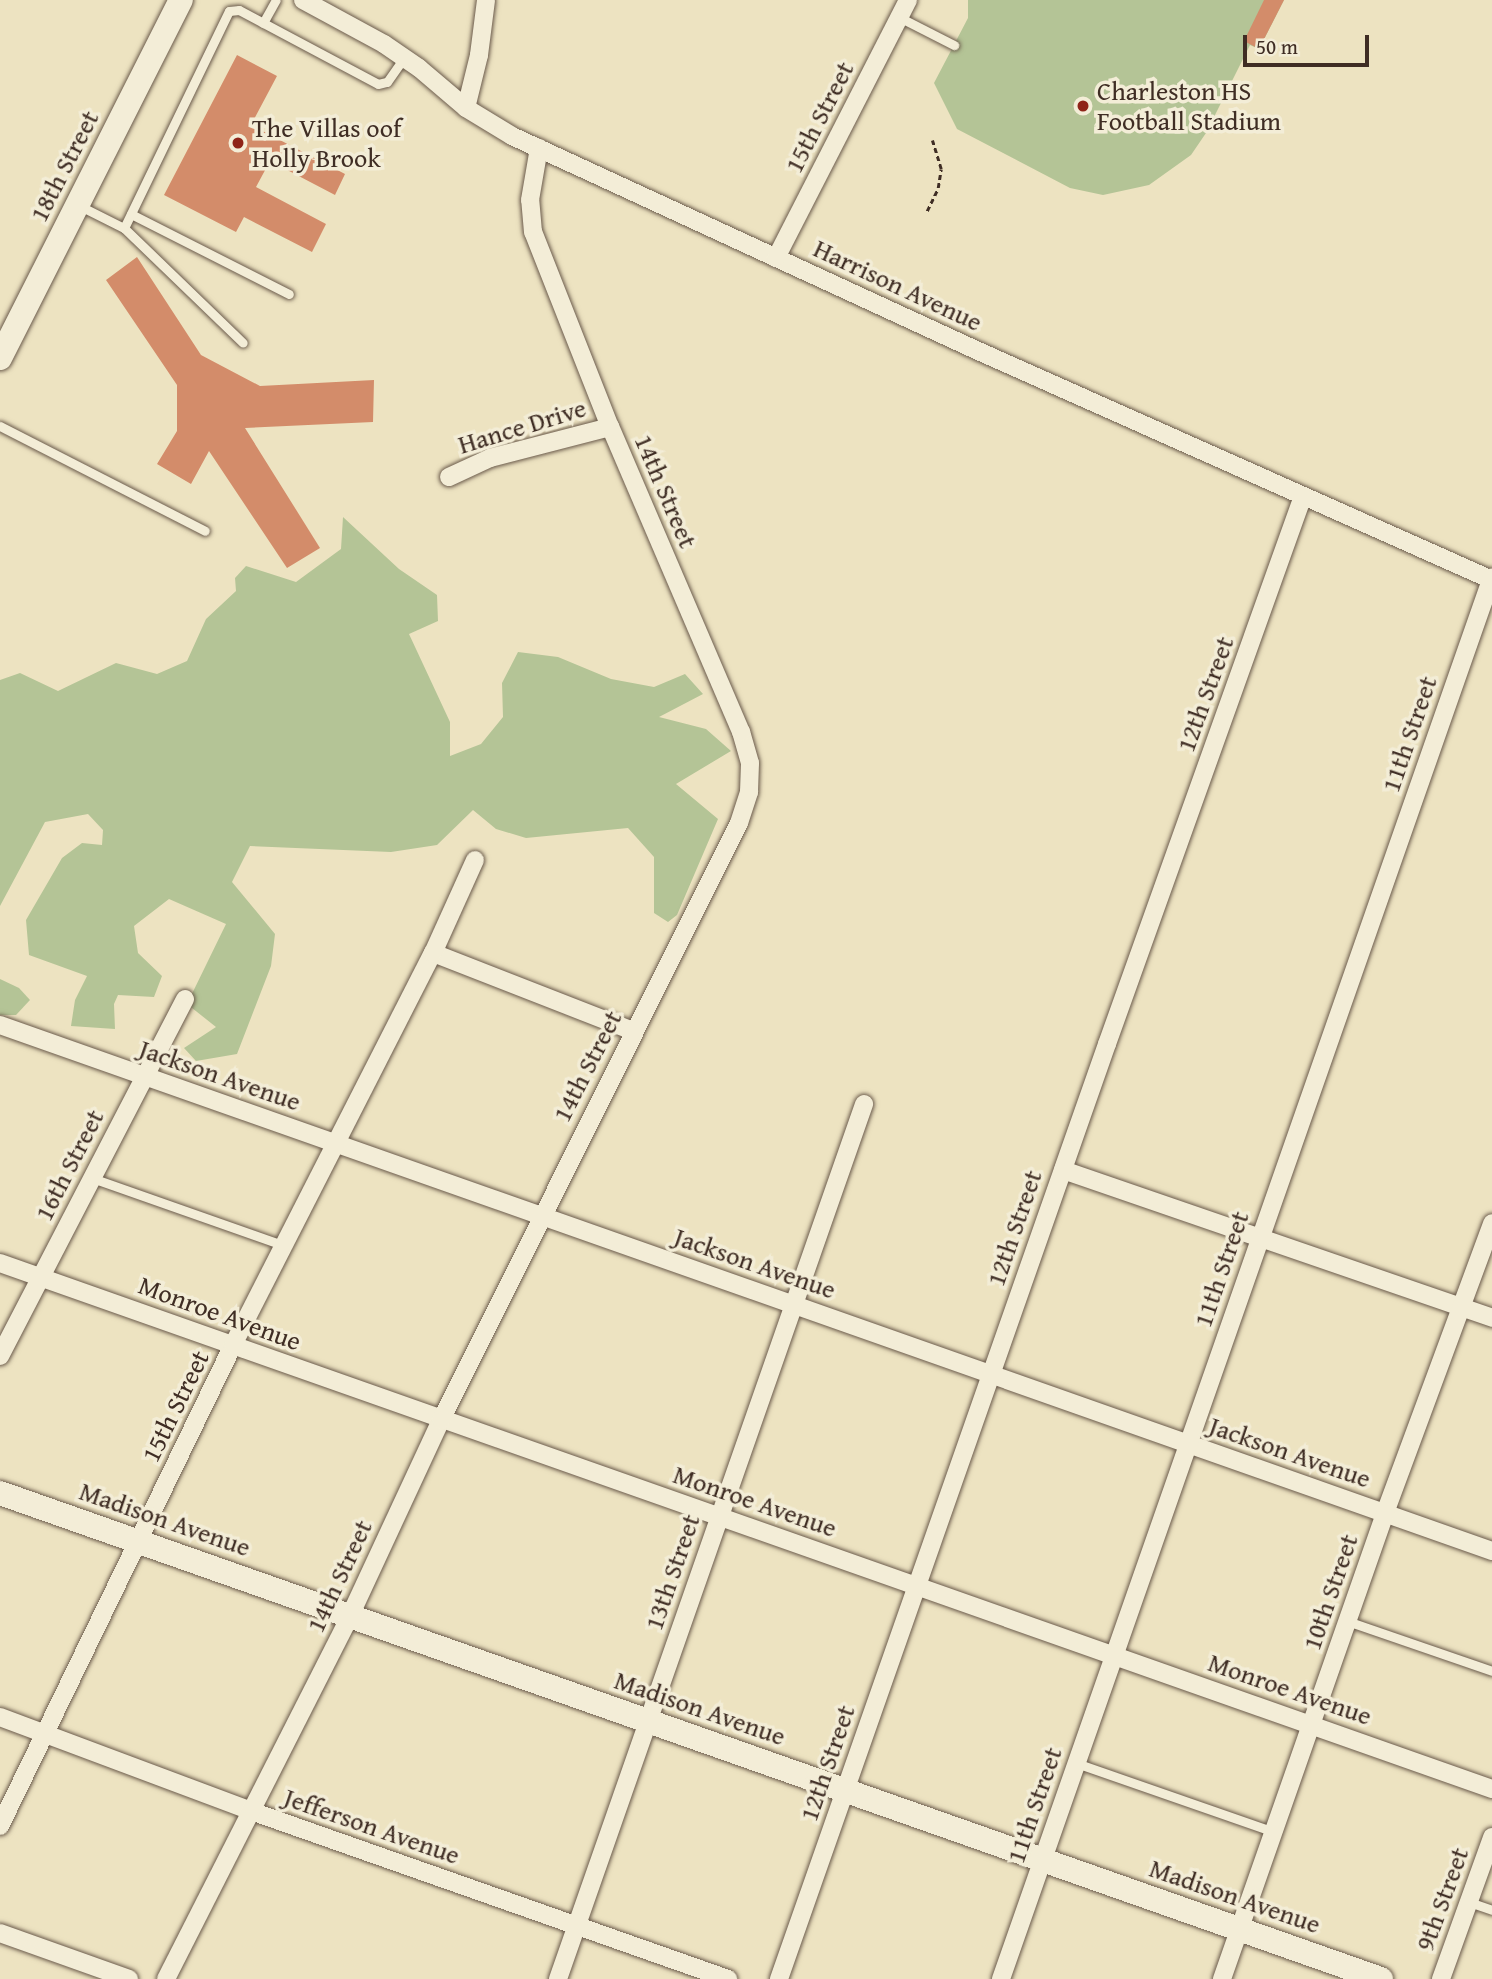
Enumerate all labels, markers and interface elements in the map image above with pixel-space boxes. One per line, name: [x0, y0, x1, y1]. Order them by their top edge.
scale bar: [1247, 21, 1373, 65]
text: 50 m: [1256, 31, 1298, 62]
street label: 15th Street: [778, 56, 860, 178]
place label: Charleston HS Football Stadium: [1097, 75, 1281, 136]
marker: Charleston HS Football Stadium: [1075, 98, 1091, 114]
street label: 18th Street: [23, 105, 105, 227]
place label: The Villas oof Holly Brook: [252, 112, 401, 174]
marker: The Villas oof Holly Brook: [230, 135, 246, 151]
street label: Harrison Avenue: [809, 232, 987, 338]
street label: Hance Drive: [454, 392, 590, 460]
street label: 14th Street: [628, 430, 704, 552]
street label: 12th Street: [1170, 632, 1240, 756]
street label: 11th Street: [1375, 672, 1443, 796]
street label: 14th Street: [546, 1005, 628, 1127]
street label: Jackson Avenue: [135, 1033, 305, 1117]
street label: 16th Street: [28, 1104, 110, 1226]
street label: 12th Street: [980, 1166, 1048, 1290]
street label: 11th Street: [1187, 1207, 1255, 1331]
street label: Jackson Avenue: [670, 1221, 840, 1305]
street label: Monroe Avenue: [135, 1269, 305, 1357]
street label: 15th Street: [135, 1345, 215, 1467]
street label: Jackson Avenue: [1205, 1410, 1375, 1494]
street label: Monroe Avenue: [669, 1458, 841, 1544]
street label: Madison Avenue: [75, 1475, 255, 1563]
street label: 13th Street: [638, 1510, 706, 1634]
street label: 14th Street: [299, 1515, 379, 1637]
street label: 10th Street: [1296, 1530, 1364, 1654]
street label: Monroe Avenue: [1204, 1646, 1376, 1732]
street label: Madison Avenue: [610, 1664, 790, 1752]
street label: 12th Street: [793, 1701, 861, 1825]
street label: 11th Street: [1000, 1743, 1068, 1867]
street label: Jefferson Avenue: [280, 1781, 464, 1871]
street label: 9th Street: [1409, 1843, 1475, 1955]
street label: Madison Avenue: [1145, 1852, 1325, 1940]

